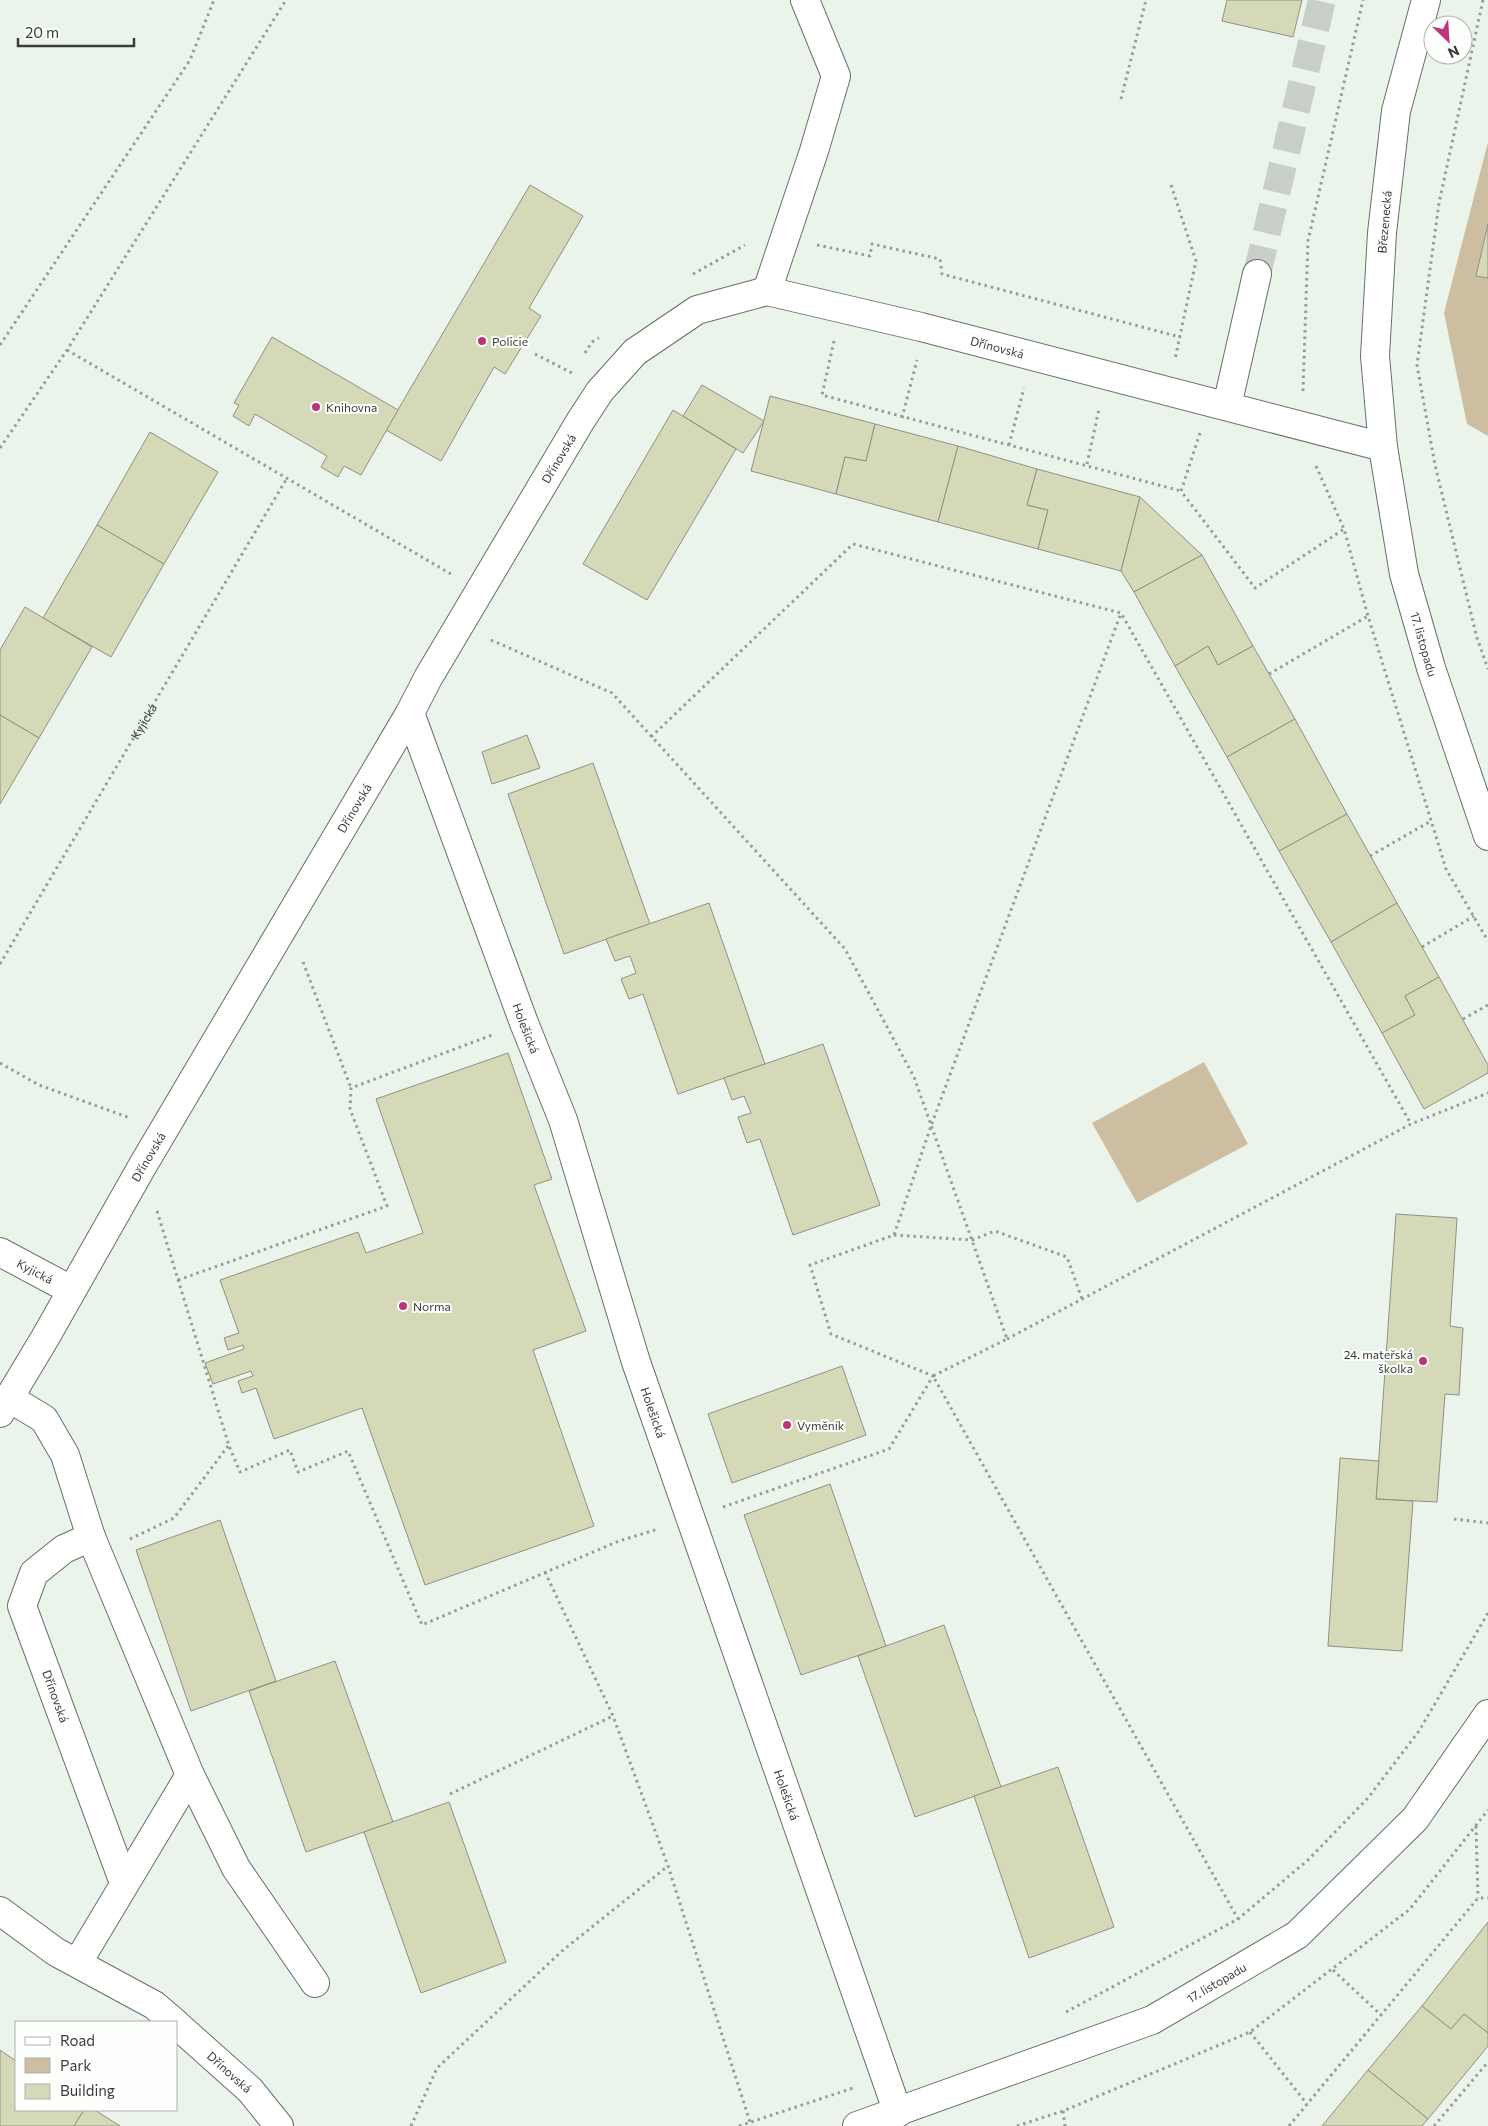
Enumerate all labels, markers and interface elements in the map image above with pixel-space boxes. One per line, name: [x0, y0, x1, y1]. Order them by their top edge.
scale bar: [18, 15, 134, 47]
north arrow: [1423, 15, 1473, 65]
text: 20 m: [25, 23, 59, 41]
text: N: [1445, 42, 1462, 62]
street label: Březenecká: [1374, 190, 1394, 254]
street label: Dřínovská: [969, 333, 1026, 360]
place label: Policie: [492, 334, 528, 348]
marker: Policie: [476, 335, 488, 347]
place label: Knihovna: [326, 400, 377, 414]
marker: Knihovna: [310, 401, 322, 413]
street label: Dřínovská: [538, 431, 578, 486]
street label: 17. listopadu: [1408, 610, 1440, 678]
street label: Kyjická: [128, 701, 159, 741]
street label: Dřínovská: [334, 781, 374, 835]
street label: Holešická: [510, 1001, 542, 1055]
street label: Dřínovská: [128, 1129, 168, 1184]
street label: Kyjická: [15, 1256, 56, 1286]
place label: Norma: [413, 1299, 451, 1313]
marker: Norma: [397, 1300, 409, 1312]
place label: 24. mateřská školka: [1344, 1347, 1413, 1375]
marker: 24. mateřská školka: [1417, 1355, 1429, 1367]
street label: Holešická: [638, 1385, 669, 1440]
place label: Vyměník: [797, 1418, 845, 1432]
marker: Vyměník: [781, 1419, 793, 1431]
street label: Dřínovská: [40, 1668, 72, 1724]
street label: Holešická: [772, 1768, 802, 1822]
street label: 17. listopadu: [1184, 1959, 1249, 2005]
legend: [15, 2021, 178, 2111]
text: Road: [60, 2031, 95, 2049]
street label: Dřínovská: [205, 2048, 255, 2095]
text: Park: [60, 2056, 91, 2074]
text: Building: [60, 2081, 115, 2099]

